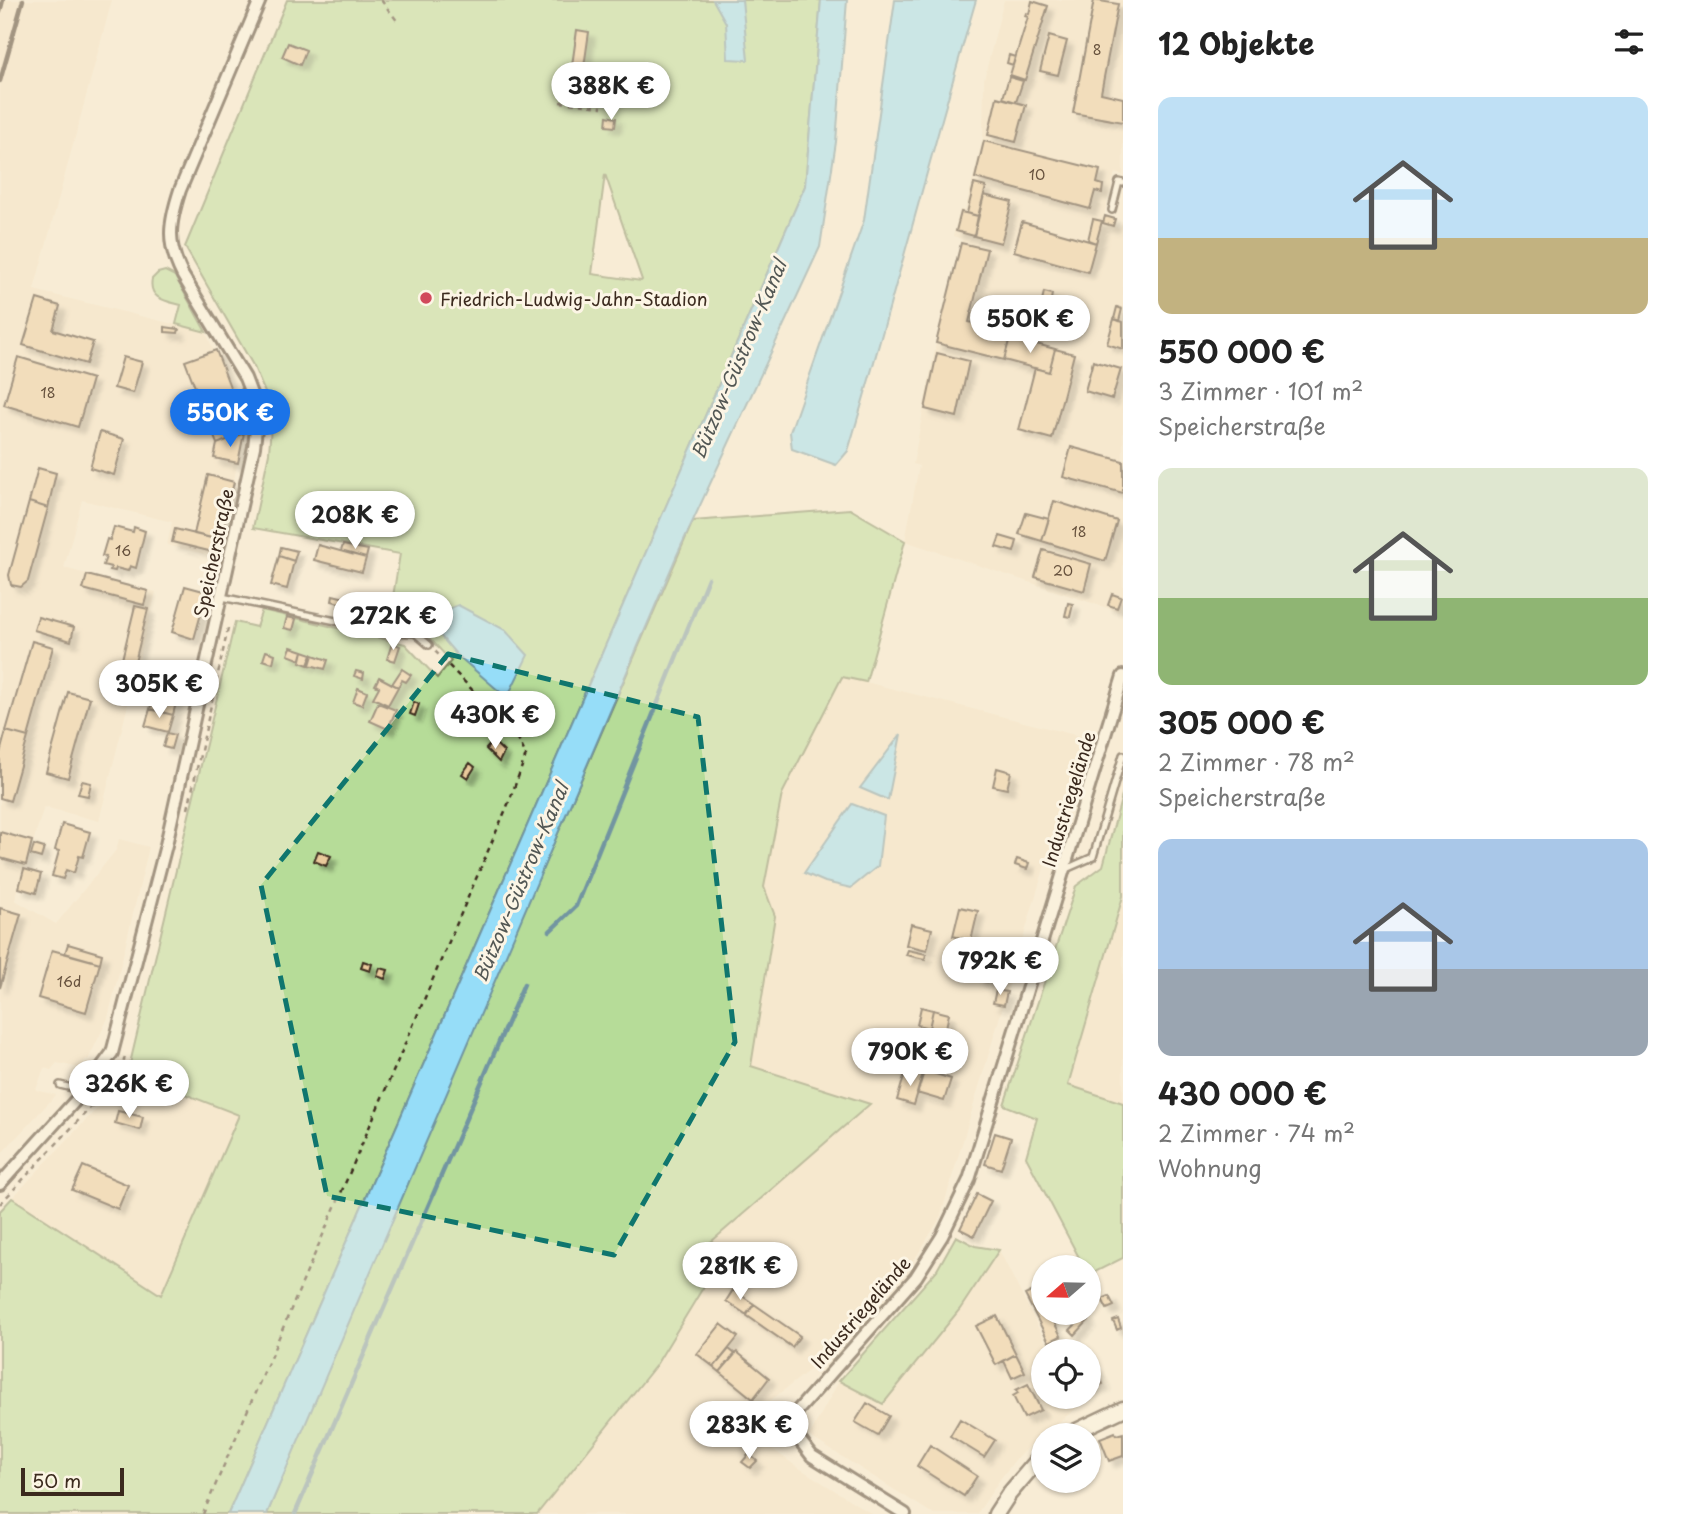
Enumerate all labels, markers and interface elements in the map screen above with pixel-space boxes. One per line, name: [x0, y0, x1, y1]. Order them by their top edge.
text: 12 Objekte: [1158, 20, 1315, 65]
icon: filters: [1610, 23, 1648, 61]
house number: 8: [1093, 39, 1101, 60]
pin: 388K €: [554, 62, 668, 122]
text: 388K €: [567, 67, 655, 102]
icon: home: [1340, 142, 1466, 268]
house number: 10: [1029, 164, 1045, 185]
water label: Bützow-Güstrow-Kanal: [683, 253, 794, 463]
place label: Friedrich-Ludwig-Jahn-Stadion: [440, 285, 708, 312]
marker: Friedrich-Ludwig-Jahn-Stadion: [418, 290, 434, 306]
pin: 550K €: [973, 296, 1087, 355]
text: 550K €: [986, 300, 1074, 335]
text: 550 000 €: [1158, 328, 1325, 373]
text: 3 Zimmer · 101 m²: [1158, 373, 1363, 408]
house number: 18: [40, 382, 56, 403]
pin: 550K €: [173, 390, 287, 449]
text: 550K €: [186, 394, 274, 429]
text: Speicherstraße: [1158, 408, 1326, 443]
street label: Speicherstraße: [186, 486, 240, 620]
pin: 208K €: [298, 491, 412, 551]
text: 208K €: [311, 496, 399, 531]
icon: home: [1340, 513, 1466, 639]
house number: 18: [1071, 521, 1087, 542]
house number: 16: [115, 540, 131, 561]
house number: 20: [1053, 560, 1073, 581]
pin: 272K €: [336, 592, 450, 652]
text: 272K €: [349, 597, 437, 632]
pin: 305K €: [102, 660, 216, 720]
text: 305K €: [115, 665, 203, 700]
pin: 430K €: [438, 692, 552, 751]
text: 430K €: [450, 696, 540, 731]
text: 305 000 €: [1158, 699, 1325, 744]
street label: Industriegelände: [1035, 728, 1102, 870]
text: 2 Zimmer · 78 m²: [1158, 744, 1355, 779]
water label: Bützow-Güstrow-Kanal: [465, 776, 576, 986]
text: Speicherstraße: [1158, 779, 1326, 814]
icon: home: [1340, 884, 1466, 1010]
pin: 792K €: [943, 937, 1057, 997]
text: 792K €: [958, 942, 1042, 977]
house number: 16d: [57, 971, 81, 992]
pin: 790K €: [853, 1028, 967, 1088]
text: 790K €: [867, 1033, 953, 1068]
pin: 326K €: [72, 1060, 186, 1120]
text: 326K €: [85, 1065, 173, 1100]
text: 430 000 €: [1158, 1070, 1327, 1115]
text: 2 Zimmer · 74 m²: [1158, 1115, 1355, 1150]
text: Wohnung: [1158, 1150, 1262, 1185]
pin: 281K €: [683, 1242, 797, 1302]
text: 281K €: [699, 1247, 781, 1282]
street label: Industriegelände: [804, 1250, 916, 1374]
north arrow: [1031, 1255, 1101, 1325]
map controls: [1031, 1255, 1101, 1493]
button: locate: [1031, 1339, 1101, 1409]
pin: 283K €: [692, 1402, 806, 1461]
text: 283K €: [705, 1406, 793, 1441]
button: layers: [1031, 1423, 1101, 1493]
scale bar: [21, 1465, 124, 1497]
text: 50 m: [32, 1466, 81, 1494]

